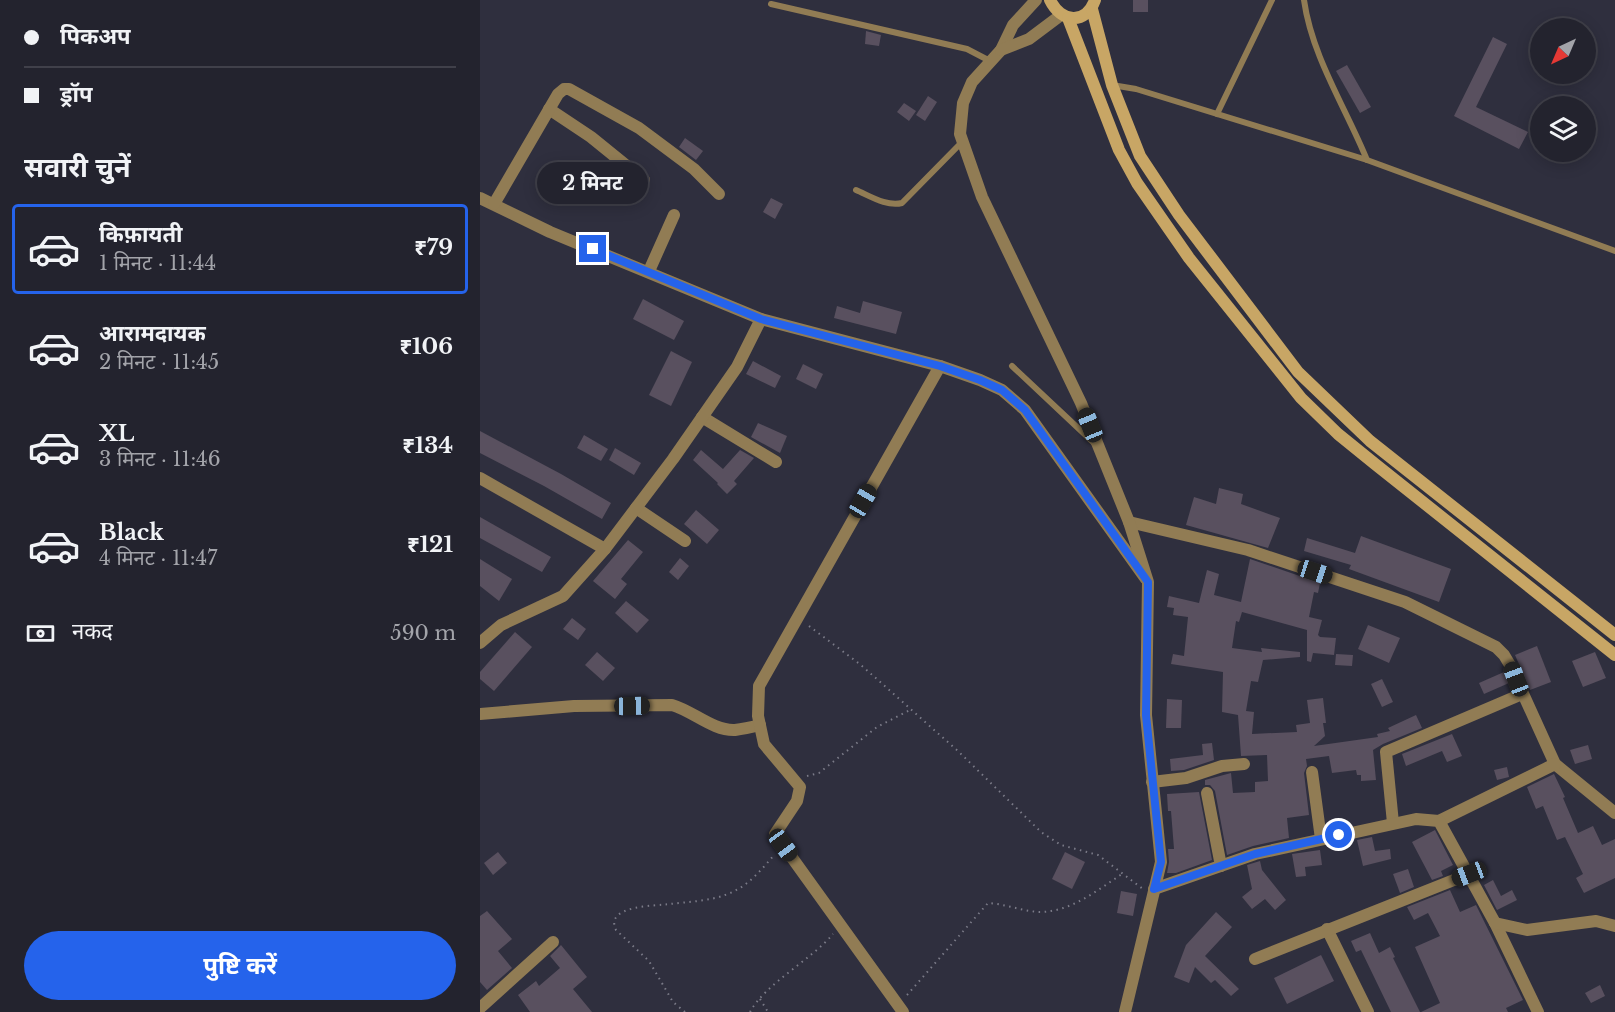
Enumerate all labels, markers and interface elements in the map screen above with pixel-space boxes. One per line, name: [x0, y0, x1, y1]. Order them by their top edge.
north arrow: [1530, 18, 1596, 84]
map controls: [1530, 18, 1596, 162]
text: पिकअप: [60, 23, 131, 50]
text: ड्रॉप: [60, 81, 93, 108]
button: layers: [1530, 96, 1596, 162]
text: सवारी चुनें: [24, 151, 131, 184]
callout: 2 मिनट: [537, 162, 648, 204]
text: 2 मिनट: [562, 171, 623, 195]
text: किफ़ायती: [99, 221, 183, 248]
icon: car: [27, 222, 81, 276]
text: ₹79: [414, 234, 453, 261]
route end: [579, 235, 606, 262]
text: 1 मिनट · 11:44: [99, 251, 216, 275]
text: आरामदायक: [99, 320, 206, 347]
icon: car: [27, 321, 81, 375]
text: ₹106: [399, 333, 453, 360]
text: 2 मिनट · 11:45: [99, 350, 219, 374]
car: [1075, 405, 1105, 445]
icon: car: [27, 420, 81, 474]
text: XL: [99, 420, 134, 447]
text: ₹134: [402, 432, 453, 459]
text: 3 मिनट · 11:46: [99, 447, 221, 471]
car: [846, 481, 880, 521]
icon: car: [27, 519, 81, 573]
text: Black: [99, 519, 164, 546]
text: ₹121: [407, 531, 453, 558]
text: 4 मिनट · 11:47: [99, 546, 217, 570]
car: [1295, 558, 1335, 586]
icon: cash: [24, 617, 57, 650]
text: नकद: [72, 618, 113, 645]
text: 590 m: [390, 621, 456, 645]
car: [1501, 659, 1531, 699]
car: [614, 697, 650, 715]
route start: [1325, 821, 1352, 848]
car: [765, 825, 801, 865]
car: [1449, 859, 1489, 889]
button: पुष्टि करें: [24, 931, 456, 1000]

